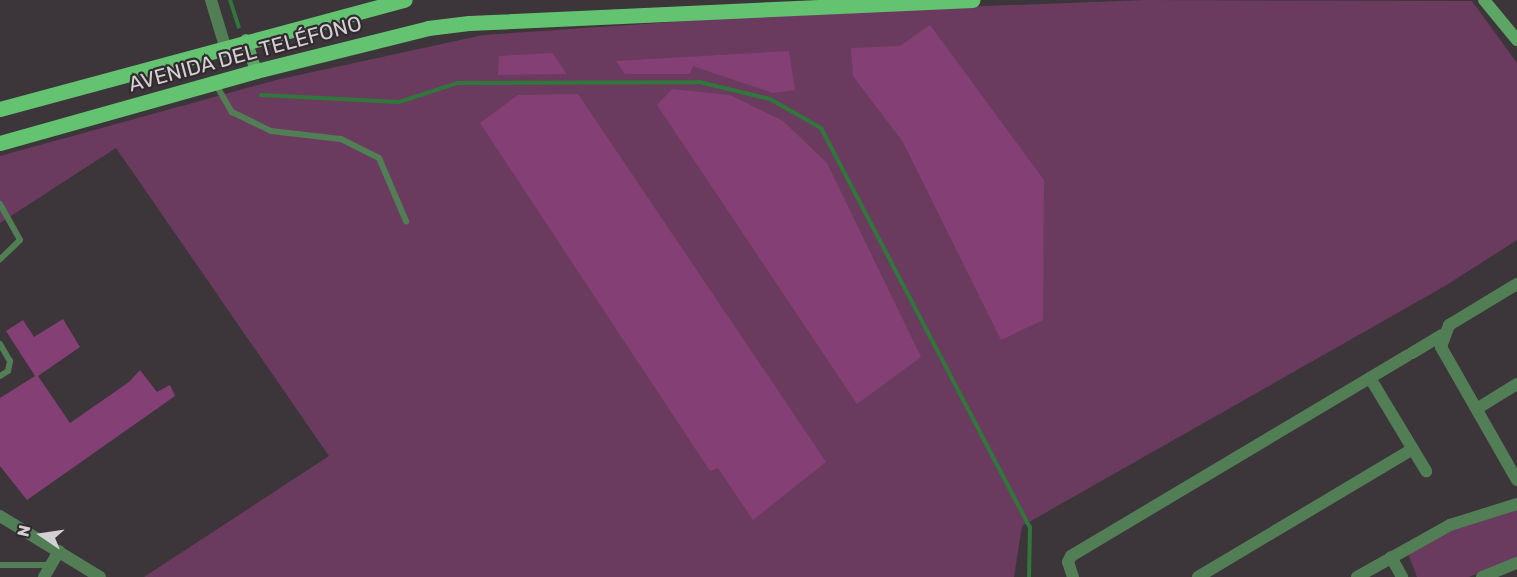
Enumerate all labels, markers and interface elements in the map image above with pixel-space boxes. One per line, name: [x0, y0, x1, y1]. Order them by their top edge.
street label: AVENIDA DEL TELÉFONO: [125, 11, 365, 97]
north arrow: [12, 505, 72, 565]
text: N: [13, 523, 35, 539]

